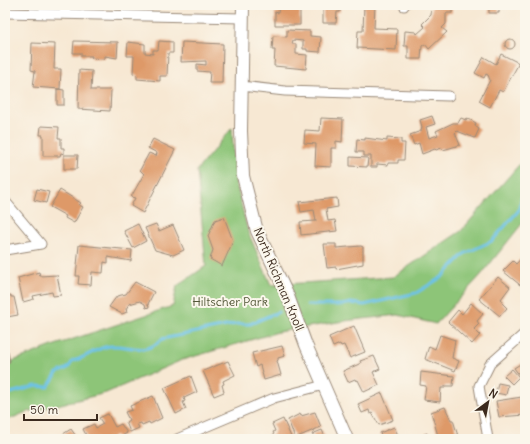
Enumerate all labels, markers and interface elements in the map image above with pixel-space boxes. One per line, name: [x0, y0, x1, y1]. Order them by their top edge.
street label: North Richman Knoll: [250, 225, 308, 333]
park label: Hiltscher Park: [192, 294, 268, 309]
north arrow: [468, 382, 508, 422]
text: N: [486, 386, 500, 401]
scale bar: [24, 396, 97, 422]
text: 50 m: [30, 402, 59, 417]

